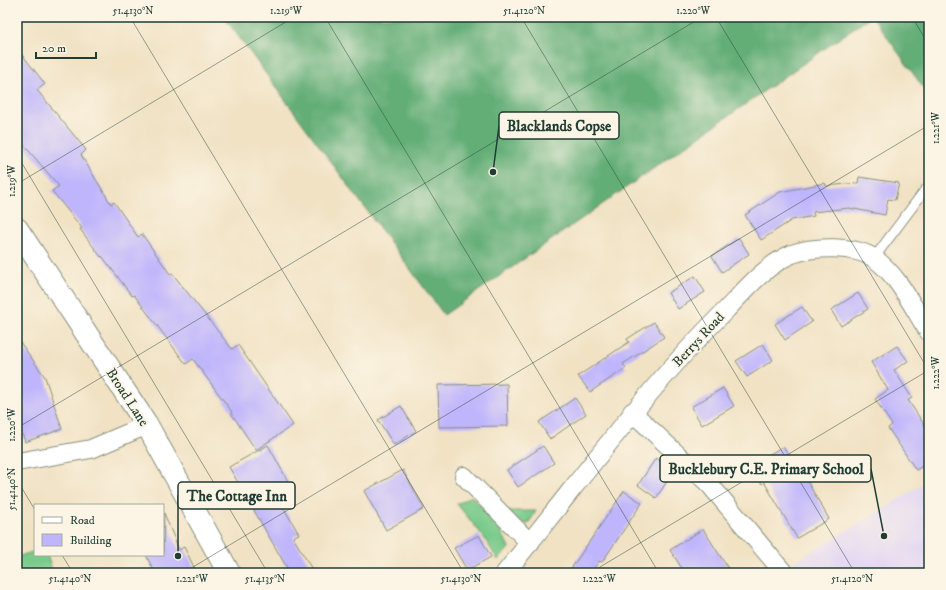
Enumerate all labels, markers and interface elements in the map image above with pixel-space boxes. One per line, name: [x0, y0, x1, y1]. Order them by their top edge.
text: 51.4130°N: [112, 5, 154, 17]
text: 1.219°W: [270, 5, 303, 17]
text: 51.4120°N: [503, 5, 545, 17]
text: 1.220°W: [676, 5, 711, 17]
scale bar: [36, 34, 96, 60]
text: 20 m: [42, 41, 66, 56]
text: 1.221°W: [930, 111, 942, 144]
callout: Blacklands Copse: [499, 112, 619, 139]
text: Blacklands Copse: [507, 117, 612, 136]
text: 1.219°W: [6, 164, 18, 197]
street label: Berrys Road: [669, 309, 729, 371]
text: 1.222°W: [930, 356, 942, 390]
street label: Broad Lane: [102, 365, 153, 430]
text: 1.220°W: [6, 407, 18, 442]
callout: Bucklebury C.E. Primary School: [660, 455, 871, 482]
text: Bucklebury C.E. Primary School: [668, 460, 864, 479]
text: 51.4140°N: [6, 467, 18, 511]
callout: The Cottage Inn: [178, 482, 295, 509]
text: The Cottage Inn: [186, 487, 287, 506]
legend: [34, 504, 164, 556]
text: Road: [70, 513, 95, 528]
text: Building: [70, 533, 111, 548]
text: 51.4140°N: [48, 573, 92, 585]
text: 1.221°W: [176, 573, 209, 585]
text: 51.4135°N: [245, 573, 285, 585]
text: 51.4130°N: [440, 573, 482, 585]
text: 1.222°W: [582, 573, 616, 585]
text: 51.4120°N: [831, 573, 873, 585]

